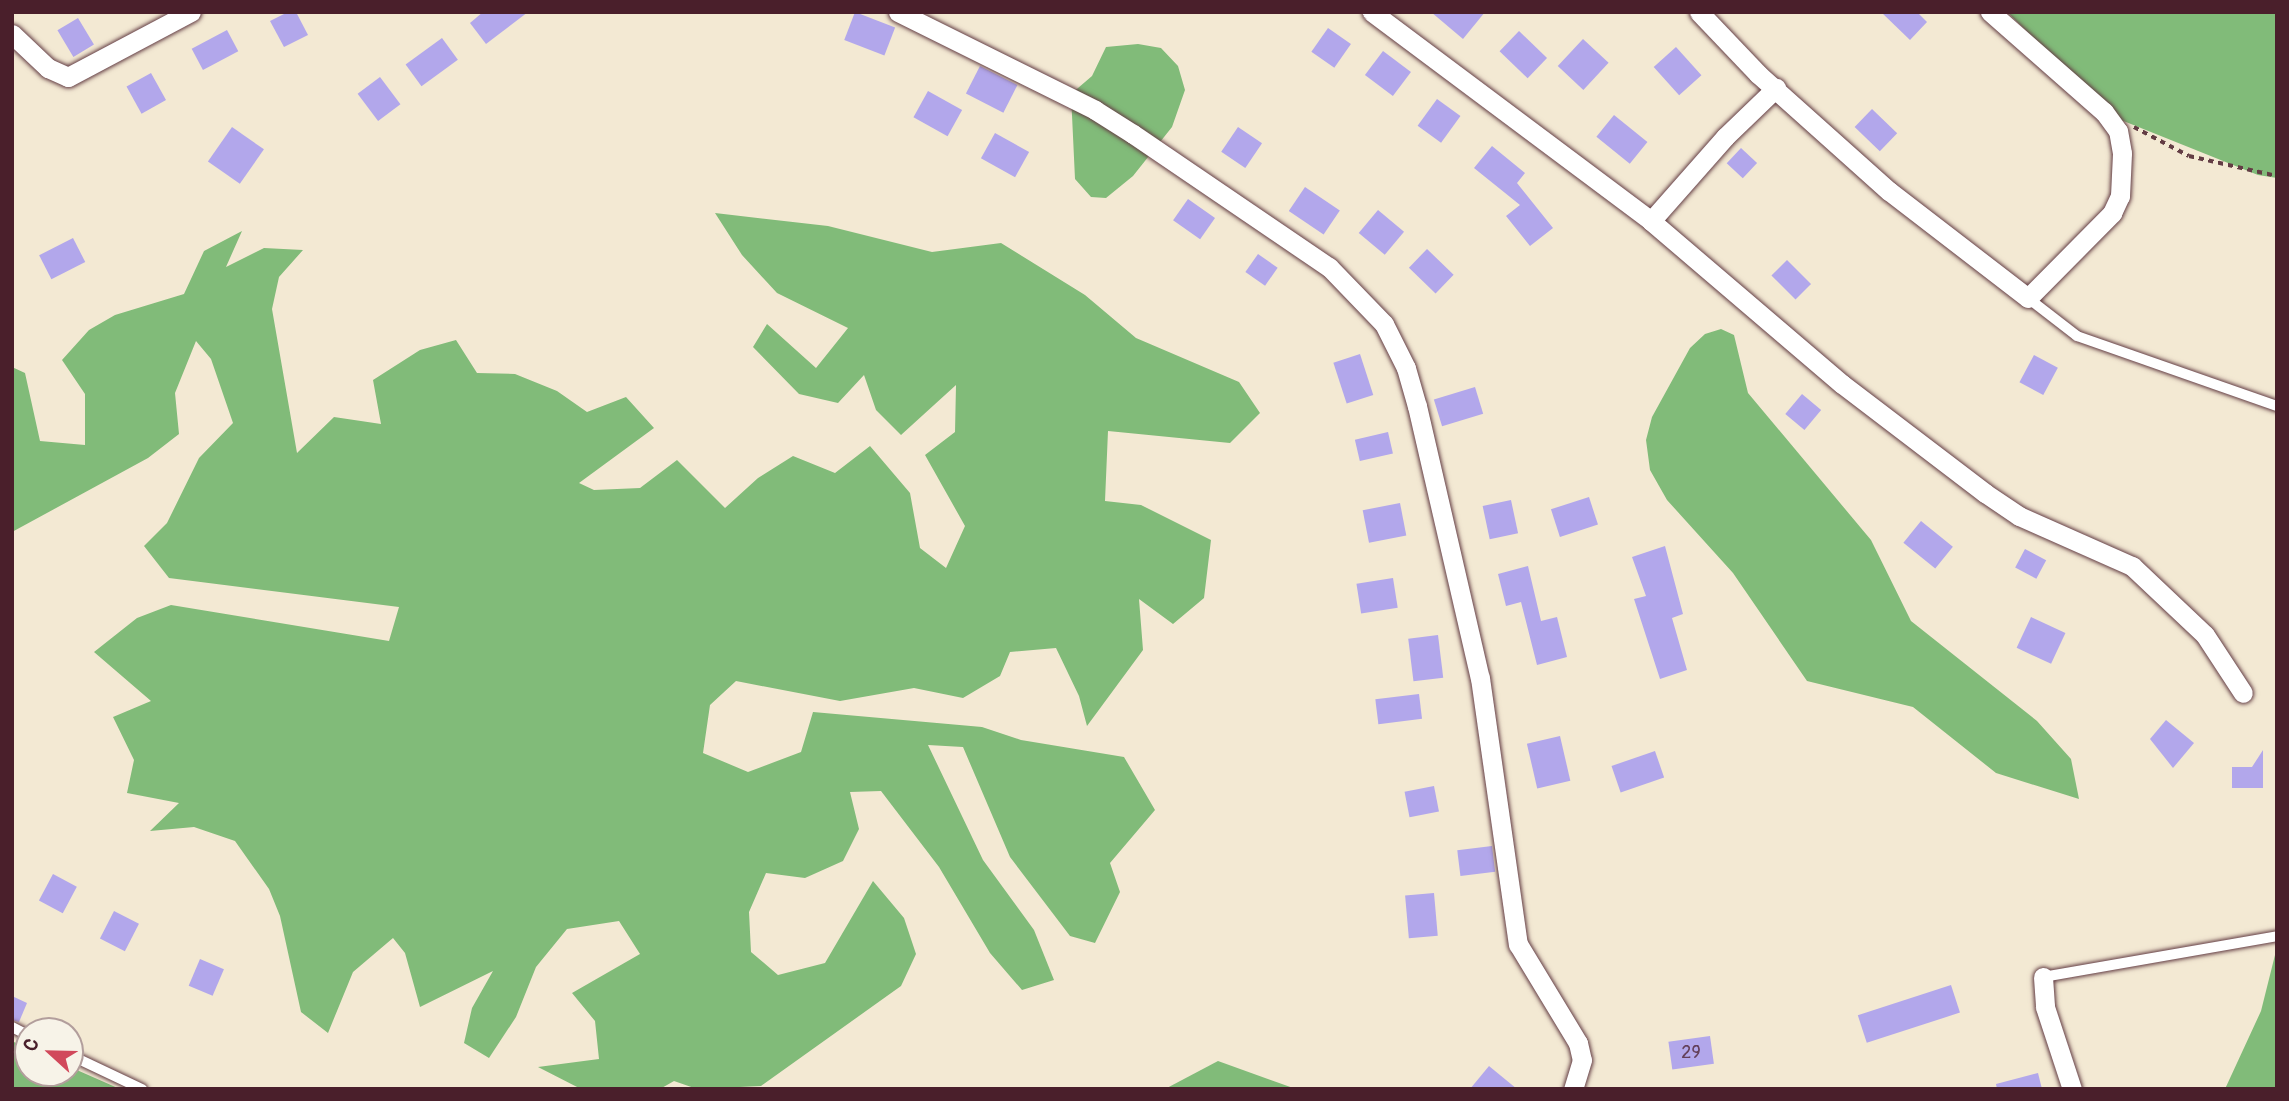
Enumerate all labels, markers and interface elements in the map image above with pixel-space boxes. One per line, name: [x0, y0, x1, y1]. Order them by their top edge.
north arrow: [14, 1017, 84, 1087]
text: С: [18, 1035, 45, 1055]
house number: 29: [1681, 1042, 1701, 1064]

